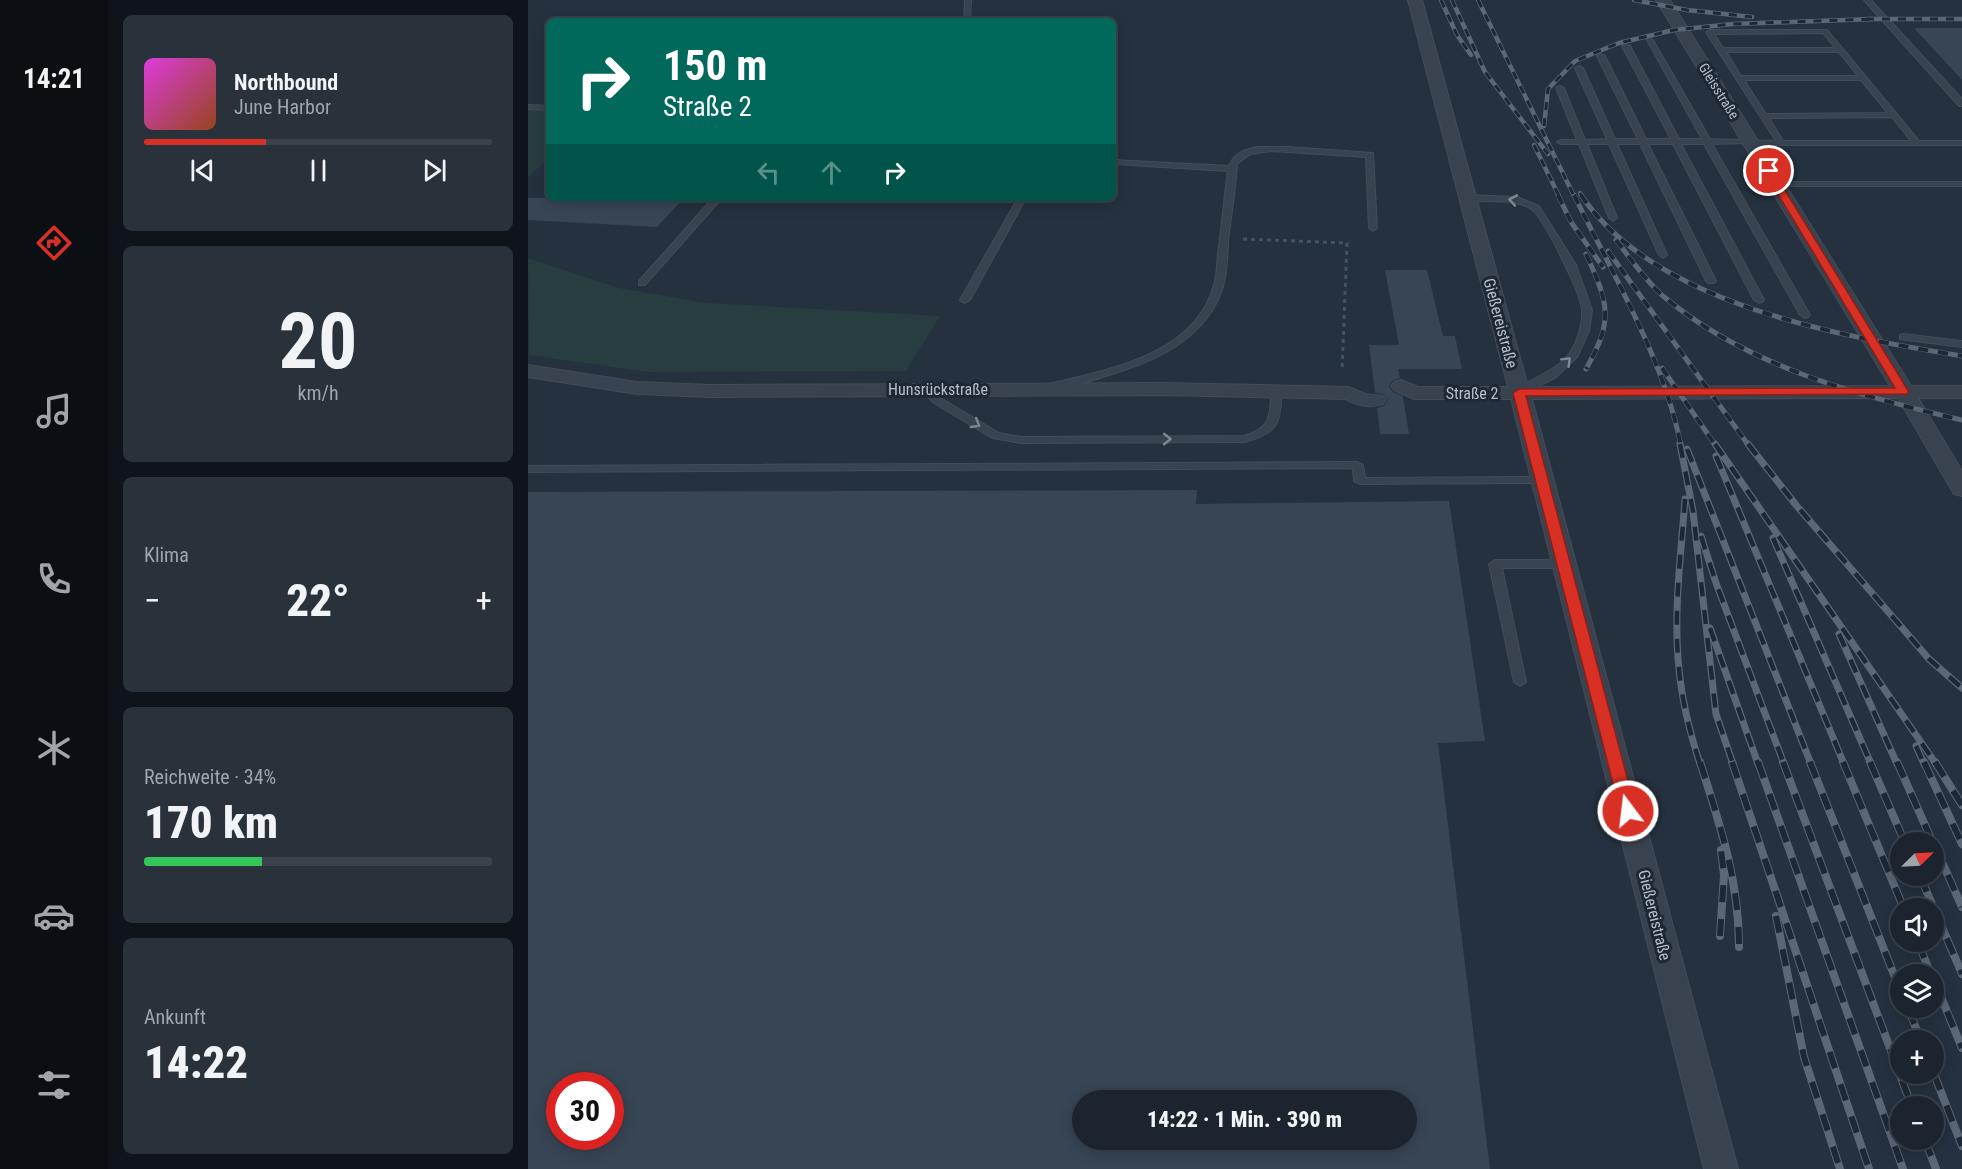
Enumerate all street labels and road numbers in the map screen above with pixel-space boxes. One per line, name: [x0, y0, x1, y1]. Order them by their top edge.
street label: Gleisstraße: [1696, 60, 1743, 122]
street label: Gießereistraße: [1479, 276, 1522, 370]
street label: Hunsrückstraße: [888, 380, 988, 399]
street label: Straße 2: [1446, 384, 1498, 403]
street label: Gießereistraße: [1634, 868, 1675, 962]

